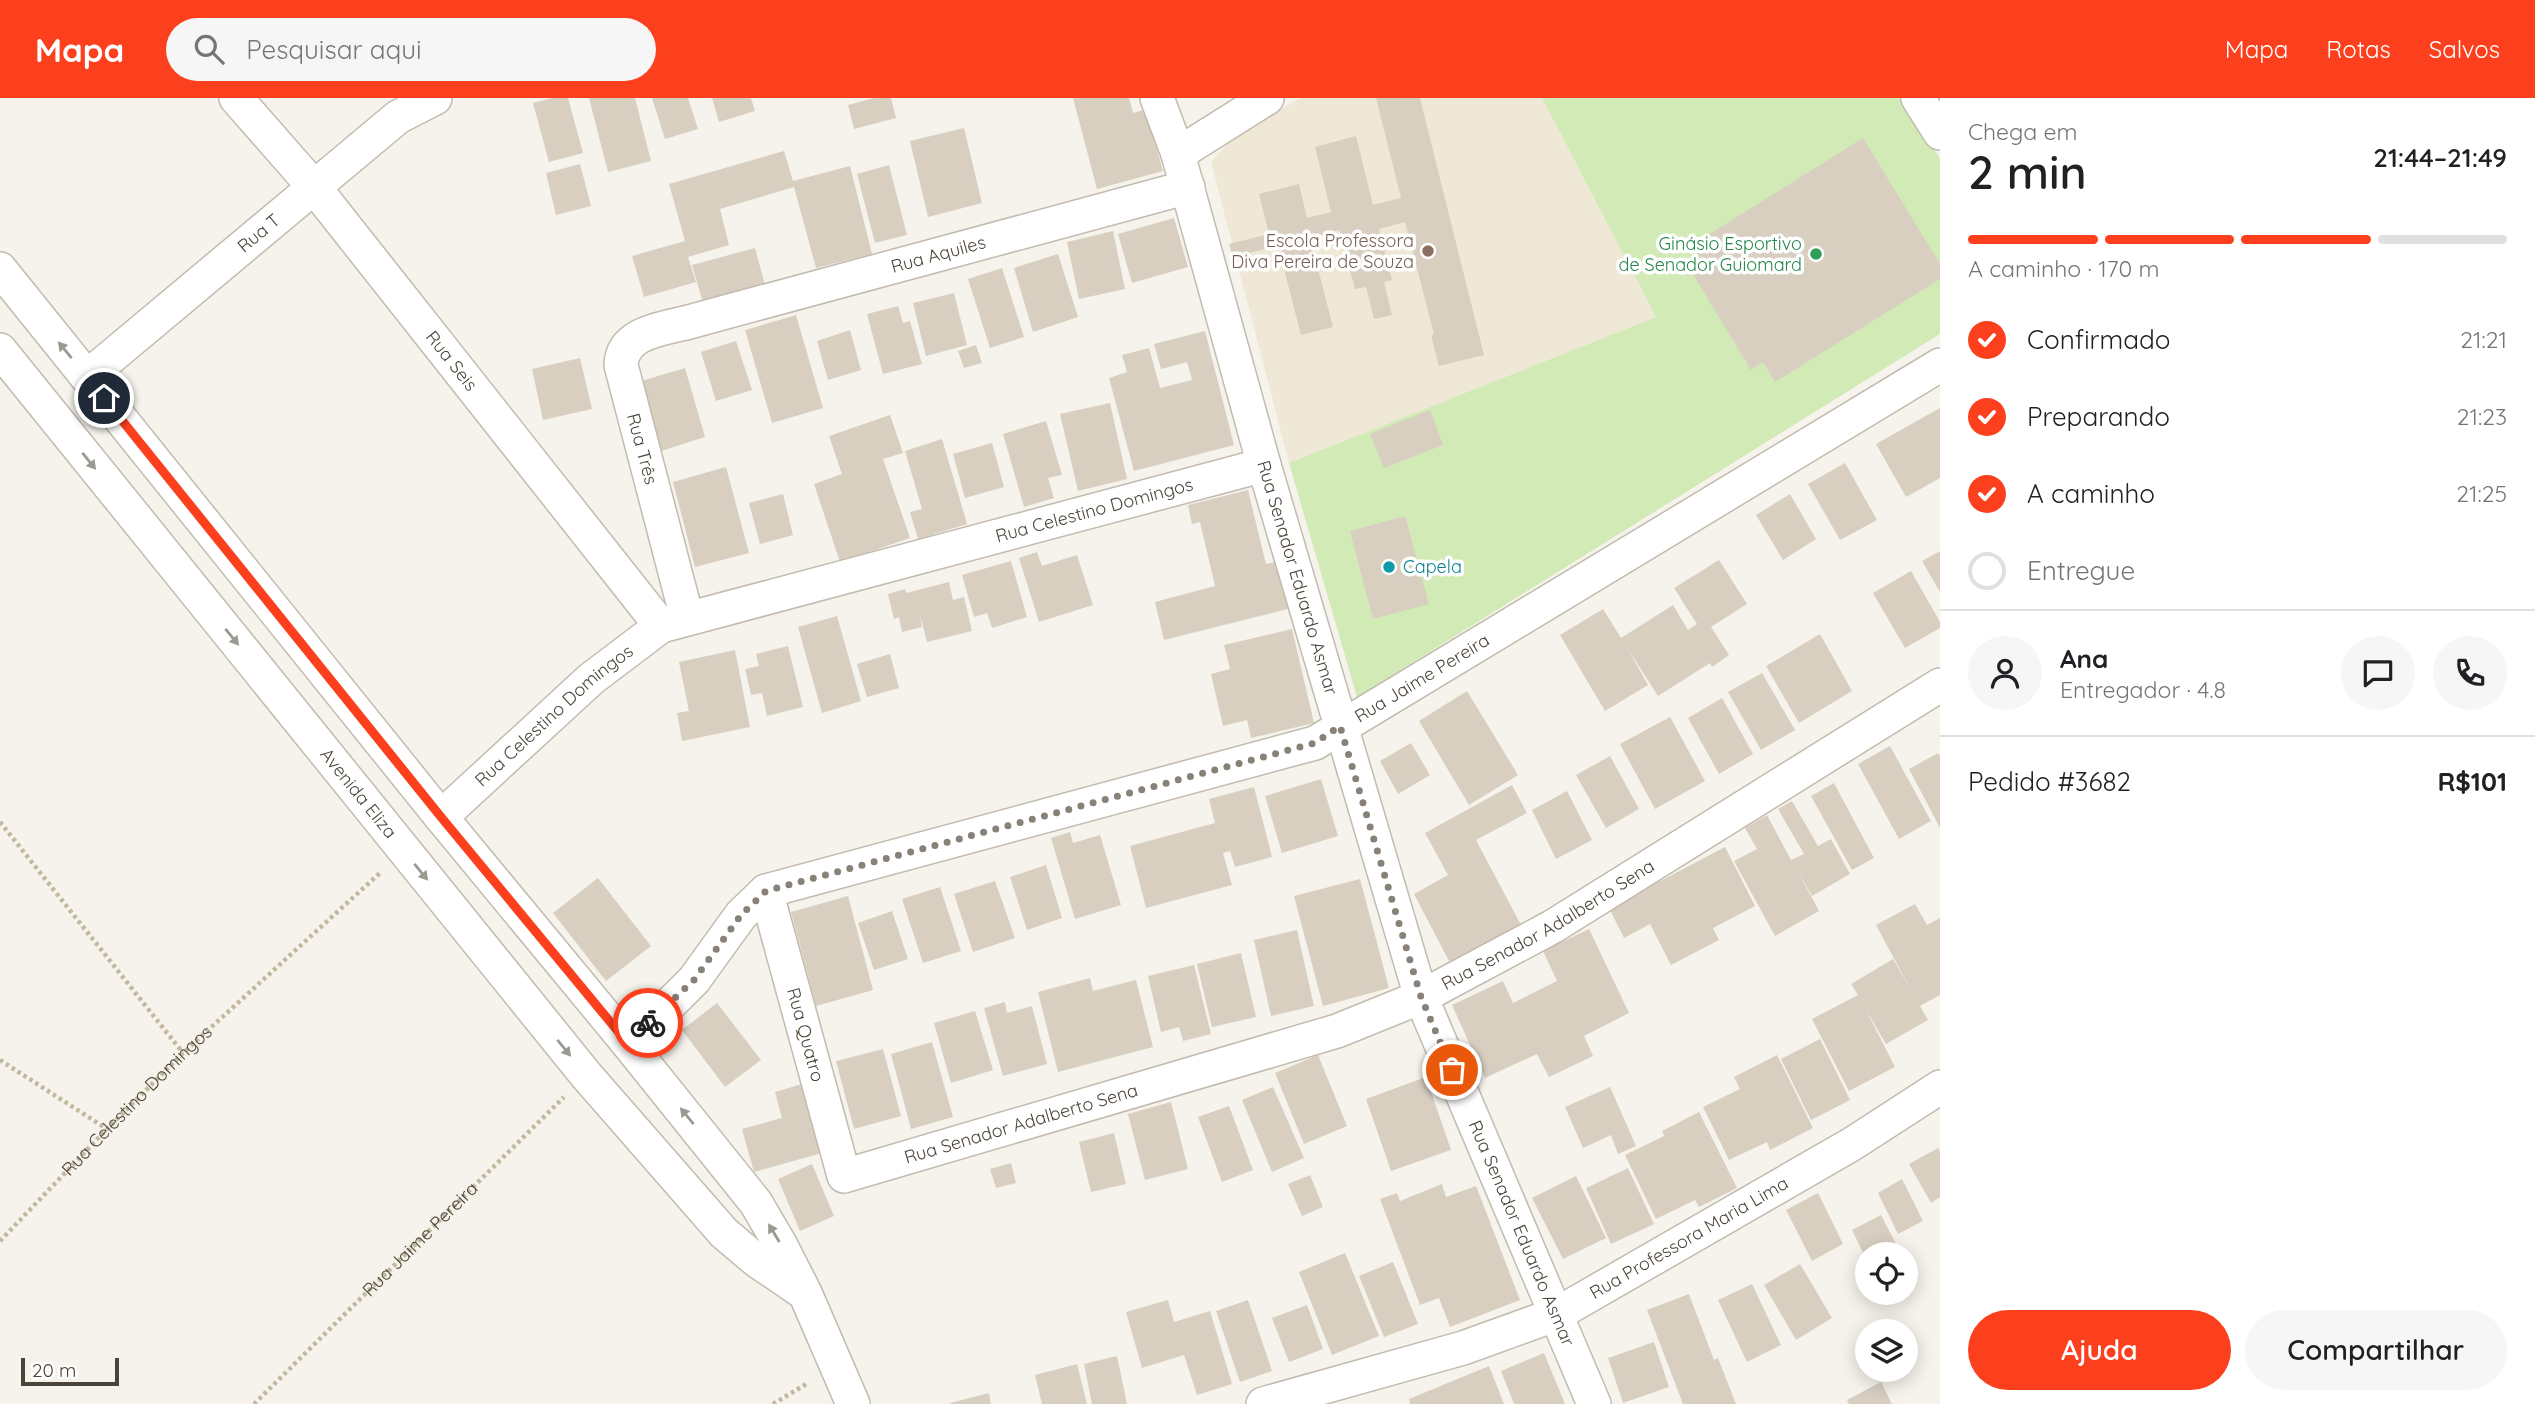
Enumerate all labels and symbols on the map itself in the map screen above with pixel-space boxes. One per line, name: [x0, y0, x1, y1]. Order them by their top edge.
street label: Rua T: [232, 208, 285, 257]
place label: Escola Professora Diva Pereira de Souza: [1231, 229, 1414, 273]
street label: Rua Aquiles: [888, 230, 988, 278]
place label: Ginásio Esportivo de Senador Guiomard: [1619, 232, 1802, 276]
marker: Escola Professora Diva Pereira de Souza: [1420, 243, 1436, 259]
marker: Ginásio Esportivo de Senador Guiomard: [1808, 246, 1824, 262]
street label: Rua Seis: [421, 326, 483, 395]
one-way arrow: [58, 341, 73, 358]
pin: [74, 368, 134, 428]
street label: Rua Três: [622, 411, 663, 487]
one-way arrow: [81, 452, 96, 469]
street label: Rua Senador Eduardo Asmar: [1252, 458, 1343, 698]
street label: Rua Celestino Domingos: [993, 472, 1195, 547]
place label: Capela: [1403, 555, 1462, 578]
marker: Capela: [1381, 559, 1397, 575]
street label: Rua Jaime Pereira: [1350, 628, 1493, 727]
one-way arrow: [224, 629, 239, 646]
street label: Rua Celestino Domingos: [470, 639, 637, 791]
street label: Avenida Eliza: [315, 743, 402, 843]
street label: Rua Senador Adalberto Sena: [1437, 854, 1659, 995]
one-way arrow: [414, 862, 429, 880]
street label: Rua Quatro: [782, 985, 830, 1084]
courier: [613, 988, 683, 1058]
street label: Rua Celestino Domingos: [56, 1020, 217, 1180]
one-way arrow: [557, 1039, 572, 1057]
pin: [1422, 1040, 1482, 1100]
street label: Rua Senador Adalberto Sena: [901, 1078, 1140, 1169]
one-way arrow: [680, 1107, 695, 1124]
street label: Rua Senador Eduardo Asmar: [1464, 1117, 1580, 1350]
street label: Rua Professora Maria Lima: [1585, 1171, 1792, 1304]
street label: Rua Jaime Pereira: [357, 1177, 483, 1301]
one-way arrow: [768, 1223, 780, 1242]
scale bar: [21, 1355, 119, 1387]

